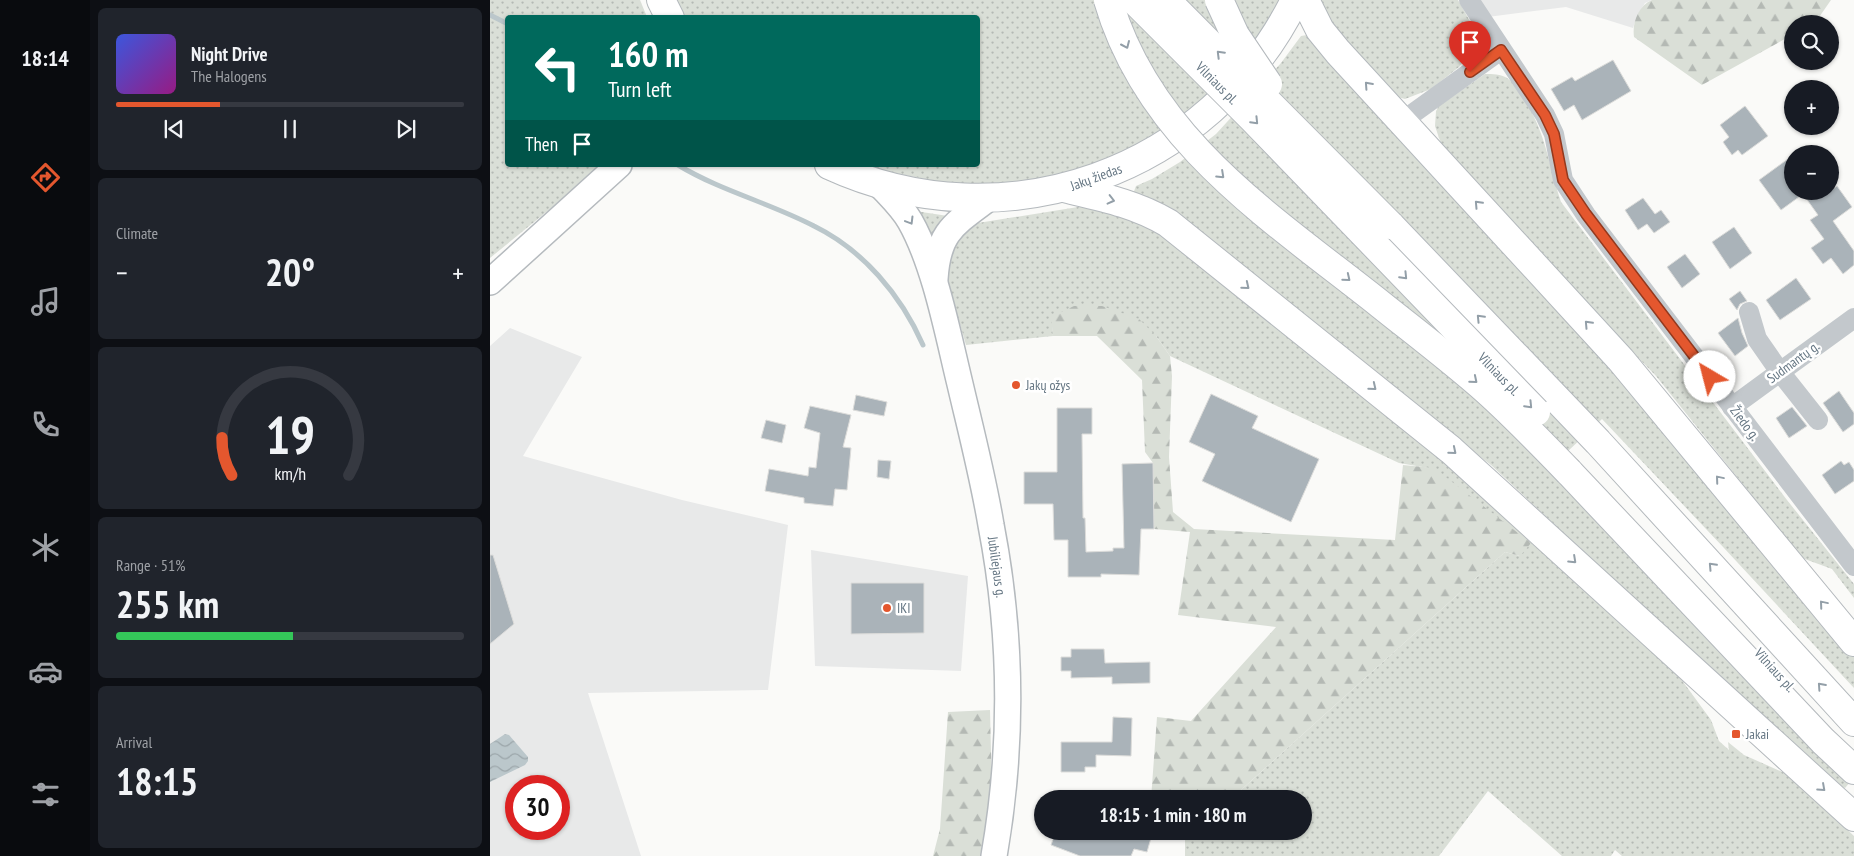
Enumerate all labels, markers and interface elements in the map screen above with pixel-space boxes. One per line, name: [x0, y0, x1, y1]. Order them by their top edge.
map controls: [1784, 15, 1839, 200]
button: search: [1784, 15, 1839, 70]
pin: [1449, 21, 1491, 72]
icon: arrive: [1456, 28, 1484, 56]
text: 160 m: [608, 31, 689, 77]
icon: left: [525, 35, 590, 100]
one-way arrow: [1119, 40, 1130, 49]
text: Night Drive: [191, 42, 268, 66]
text: 18:14: [21, 44, 69, 72]
one-way arrow: [1217, 51, 1226, 60]
street label: Vilniaus pl.: [1191, 57, 1242, 108]
text: The Halogens: [191, 66, 267, 86]
text: Turn left: [608, 75, 672, 103]
button: +: [1784, 80, 1839, 135]
one-way arrow: [1364, 81, 1373, 90]
icon: previous: [160, 115, 188, 143]
icon: pause: [276, 115, 304, 143]
icon: next: [392, 115, 420, 143]
one-way arrow: [1249, 115, 1258, 124]
icon: arrive: [568, 130, 596, 158]
text: Then: [525, 132, 558, 156]
button: −: [1784, 145, 1839, 200]
street label: Jakų žiedas: [1067, 159, 1125, 195]
icon: directions: [28, 160, 63, 195]
one-way arrow: [1215, 170, 1224, 179]
one-way arrow: [1106, 194, 1115, 205]
one-way arrow: [1475, 201, 1484, 210]
one-way arrow: [903, 216, 913, 225]
text: Climate: [116, 223, 158, 243]
text: 20°: [265, 247, 315, 296]
text: −: [116, 254, 128, 291]
text: +: [452, 254, 464, 291]
one-way arrow: [1398, 270, 1407, 279]
one-way arrow: [1341, 272, 1350, 280]
one-way arrow: [1240, 281, 1249, 289]
icon: music: [28, 284, 63, 319]
one-way arrow: [1477, 315, 1486, 324]
one-way arrow: [1585, 320, 1594, 329]
street label: Sudmantų g.: [1763, 337, 1823, 387]
street label: Vilniaus pl.: [1473, 348, 1524, 399]
position arrow: [1683, 350, 1735, 402]
one-way arrow: [1468, 374, 1477, 382]
place label: Jakų ožys: [1025, 376, 1071, 394]
marker: Jakų ožys: [1010, 379, 1022, 391]
one-way arrow: [1367, 382, 1376, 390]
one-way arrow: [1523, 400, 1532, 409]
text: 19: [265, 401, 315, 468]
street label: Žiedo g.: [1726, 402, 1764, 444]
icon: phone: [28, 407, 63, 442]
one-way arrow: [1447, 446, 1456, 455]
text: km/h: [274, 462, 306, 485]
one-way arrow: [1717, 476, 1725, 485]
icon: climate: [28, 530, 63, 565]
street label: Jubiliejaus g.: [984, 534, 1010, 599]
one-way arrow: [1568, 554, 1577, 563]
text: Range · 51%: [116, 555, 185, 575]
one-way arrow: [1709, 563, 1718, 572]
text: 255 km: [116, 579, 219, 628]
place label: IKI: [897, 599, 910, 617]
one-way arrow: [1820, 601, 1829, 610]
marker: IKI: [881, 602, 893, 614]
street label: Vilniaus pl.: [1750, 643, 1799, 696]
icon: car: [28, 654, 63, 689]
one-way arrow: [1818, 682, 1827, 691]
place label: Jakai: [1745, 725, 1769, 743]
marker: Jakai: [1730, 728, 1742, 740]
text: Arrival: [116, 732, 152, 752]
text: 18:15: [116, 756, 198, 805]
speed limit sign: 30: [505, 775, 570, 840]
icon: filters: [28, 777, 63, 812]
one-way arrow: [1816, 783, 1825, 792]
text: 18:15 · 1 min · 180 m: [1100, 803, 1246, 827]

